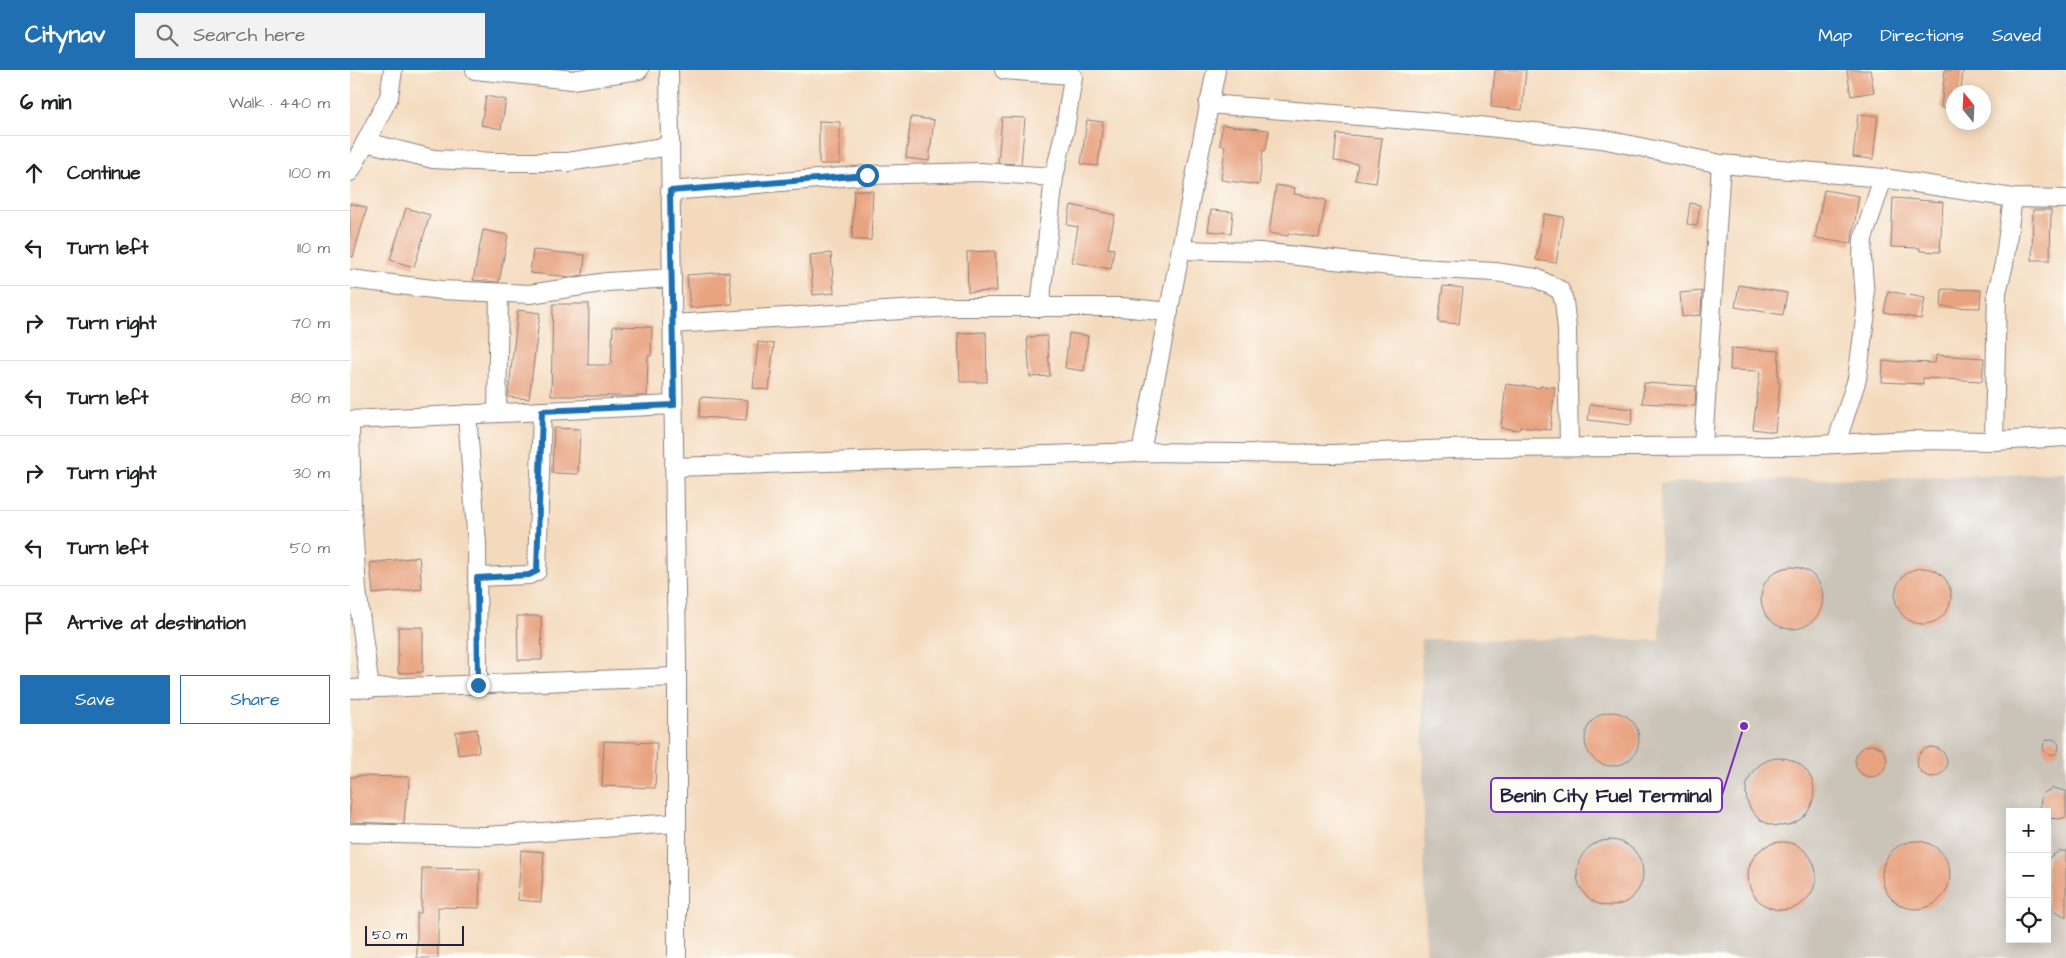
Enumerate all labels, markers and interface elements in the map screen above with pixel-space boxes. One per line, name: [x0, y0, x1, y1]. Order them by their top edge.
search box: [135, 13, 485, 58]
text: Citynav: [25, 18, 105, 52]
icon: search: [153, 21, 181, 49]
text: Search here: [193, 22, 305, 49]
text: Map: [1818, 23, 1852, 48]
text: Directions: [1880, 23, 1964, 48]
text: Saved: [1992, 23, 2041, 48]
north arrow: [1946, 85, 1991, 130]
text: 6 min: [20, 88, 72, 117]
text: Walk · 440 m: [229, 92, 330, 114]
icon: ahead: [20, 159, 48, 187]
text: Continue: [67, 160, 141, 187]
text: 100 m: [289, 162, 330, 184]
route start: [856, 164, 879, 187]
icon: left: [20, 234, 48, 262]
text: Turn left: [67, 235, 148, 262]
text: 110 m: [297, 237, 330, 259]
icon: right: [20, 309, 48, 337]
text: Turn right: [67, 310, 156, 337]
text: 70 m: [291, 312, 330, 334]
icon: left: [20, 384, 48, 412]
text: Turn left: [67, 385, 148, 412]
text: 80 m: [291, 387, 330, 409]
icon: right: [20, 459, 48, 487]
text: Turn right: [67, 460, 156, 487]
text: 30 m: [293, 462, 330, 484]
icon: left: [20, 534, 48, 562]
text: Turn left: [67, 535, 148, 562]
text: 50 m: [290, 537, 330, 559]
icon: arrive: [20, 609, 48, 637]
text: Arrive at destination: [67, 610, 246, 637]
route end: [467, 674, 490, 697]
button: Save: [20, 675, 170, 724]
button: Share: [180, 675, 330, 724]
callout: Benin City Fuel Terminal: [1491, 778, 1722, 812]
text: Benin City Fuel Terminal: [1500, 783, 1712, 811]
map controls: [2006, 808, 2051, 943]
button: +: [2006, 808, 2051, 853]
button: −: [2006, 853, 2051, 898]
button: locate: [2006, 898, 2051, 943]
scale bar: [365, 923, 464, 946]
text: 50 m: [372, 925, 407, 945]

